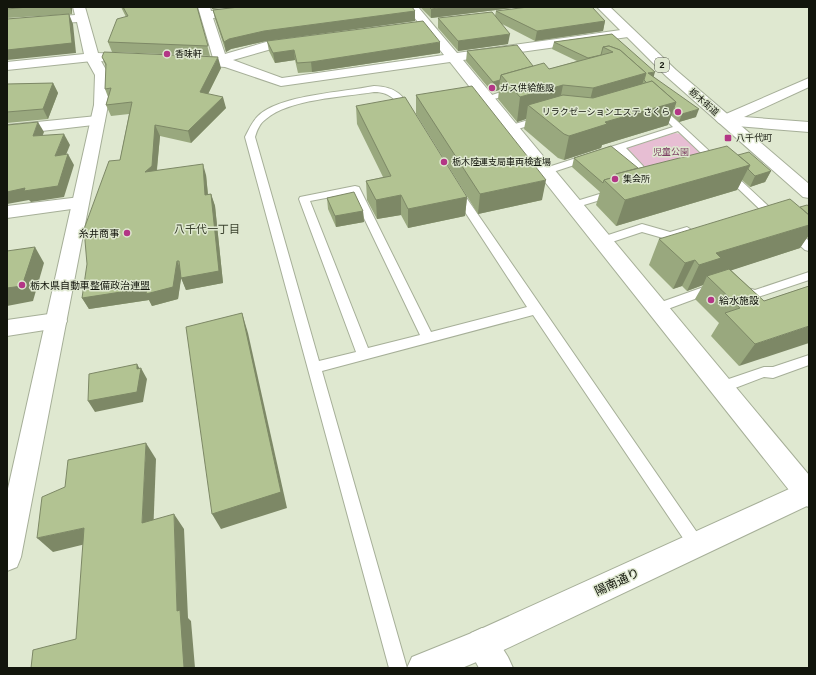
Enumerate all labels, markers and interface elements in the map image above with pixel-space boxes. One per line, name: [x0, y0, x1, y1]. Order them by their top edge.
marker: 香味軒: [162, 49, 172, 59]
place label: 香味軒: [175, 49, 202, 59]
road number: 2: [655, 58, 669, 72]
place label: ガス供給施設: [500, 82, 554, 93]
marker: ガス供給施設: [487, 83, 497, 93]
street label: 栃木街道: [687, 86, 721, 118]
place label: リラクゼーションエステ さくら: [542, 107, 670, 117]
marker: リラクゼーションエステ さくら: [673, 107, 683, 117]
place label: 八千代町: [736, 132, 772, 143]
marker: 八千代町: [723, 133, 733, 143]
park label: 児童公園: [653, 147, 689, 157]
marker: 栃木陸運支局車両検査場: [439, 157, 449, 167]
place label: 栃木陸運支局車両検査場: [452, 157, 551, 167]
marker: 集会所: [610, 174, 620, 184]
place label: 集会所: [623, 174, 650, 184]
district label: 八千代一丁目: [174, 223, 240, 235]
place label: 糸井商事: [79, 228, 119, 239]
marker: 糸井商事: [122, 228, 132, 238]
marker: 栃木県自動車整備政治連盟: [17, 280, 27, 290]
place label: 栃木県自動車整備政治連盟: [30, 280, 150, 291]
marker: 給水施設: [706, 295, 716, 305]
place label: 給水施設: [719, 295, 759, 306]
street label: 陽南通り: [592, 566, 642, 598]

